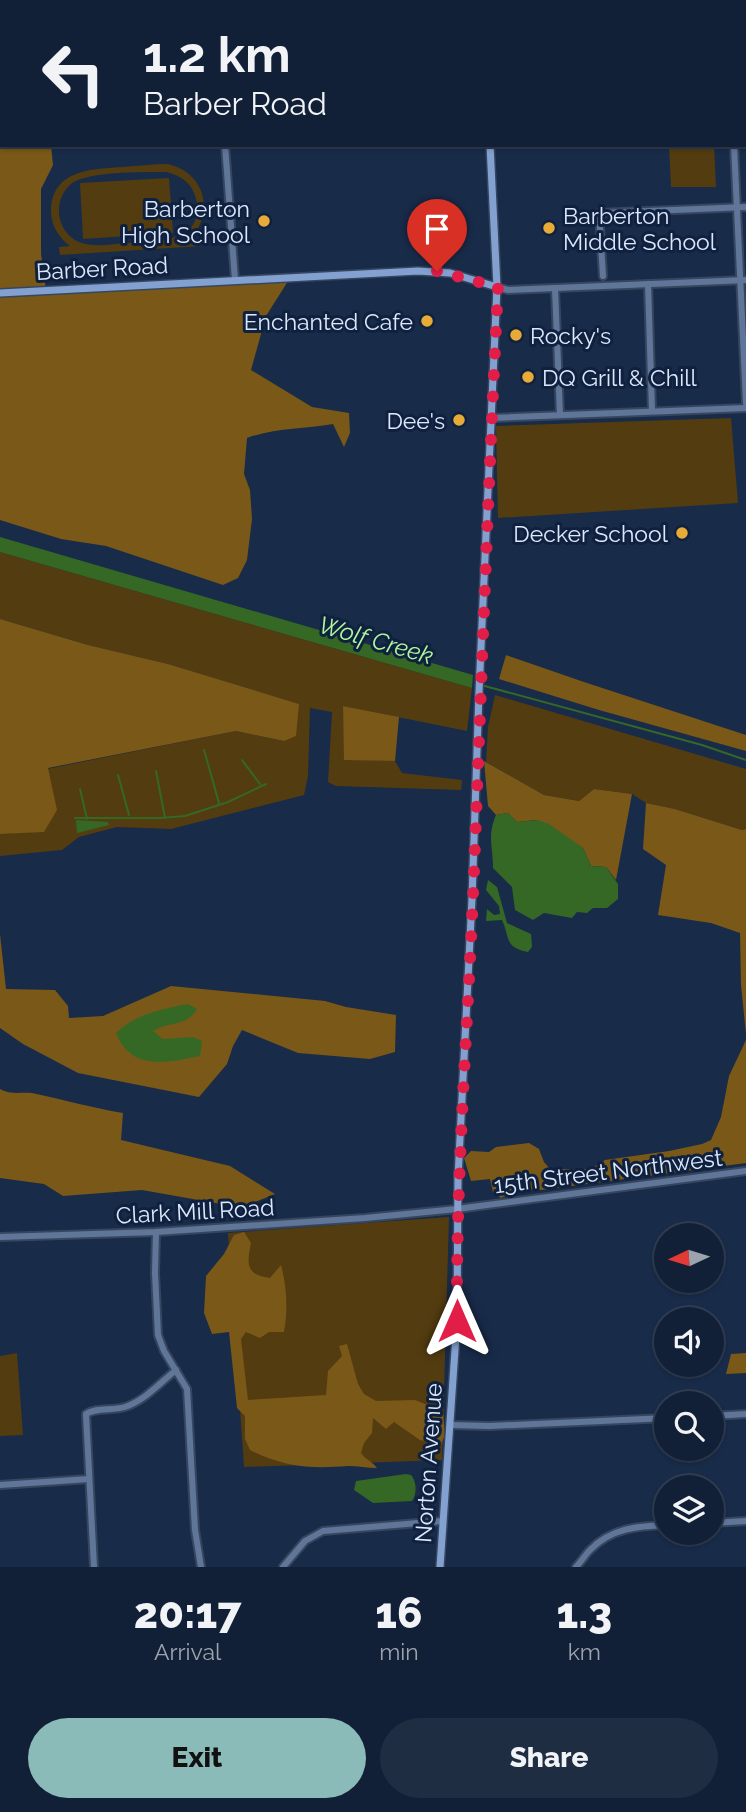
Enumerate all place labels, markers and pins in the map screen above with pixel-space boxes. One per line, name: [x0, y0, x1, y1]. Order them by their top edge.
place label: Barberton High School: [121, 195, 251, 248]
pin: [407, 199, 467, 271]
place label: Barberton Middle School: [563, 202, 717, 255]
marker: Barberton High School: [256, 213, 272, 229]
marker: Barberton Middle School: [541, 220, 557, 236]
place label: Enchanted Cafe: [244, 308, 413, 335]
marker: Enchanted Cafe: [419, 313, 435, 329]
place label: Rocky's: [530, 322, 611, 349]
marker: Rocky's: [508, 327, 524, 343]
place label: DQ Grill & Chill: [542, 364, 697, 391]
marker: DQ Grill & Chill: [520, 369, 536, 385]
place label: Dee's: [386, 407, 445, 434]
marker: Dee's: [451, 412, 467, 428]
place label: Decker School: [513, 520, 669, 547]
marker: Decker School: [674, 525, 690, 541]

